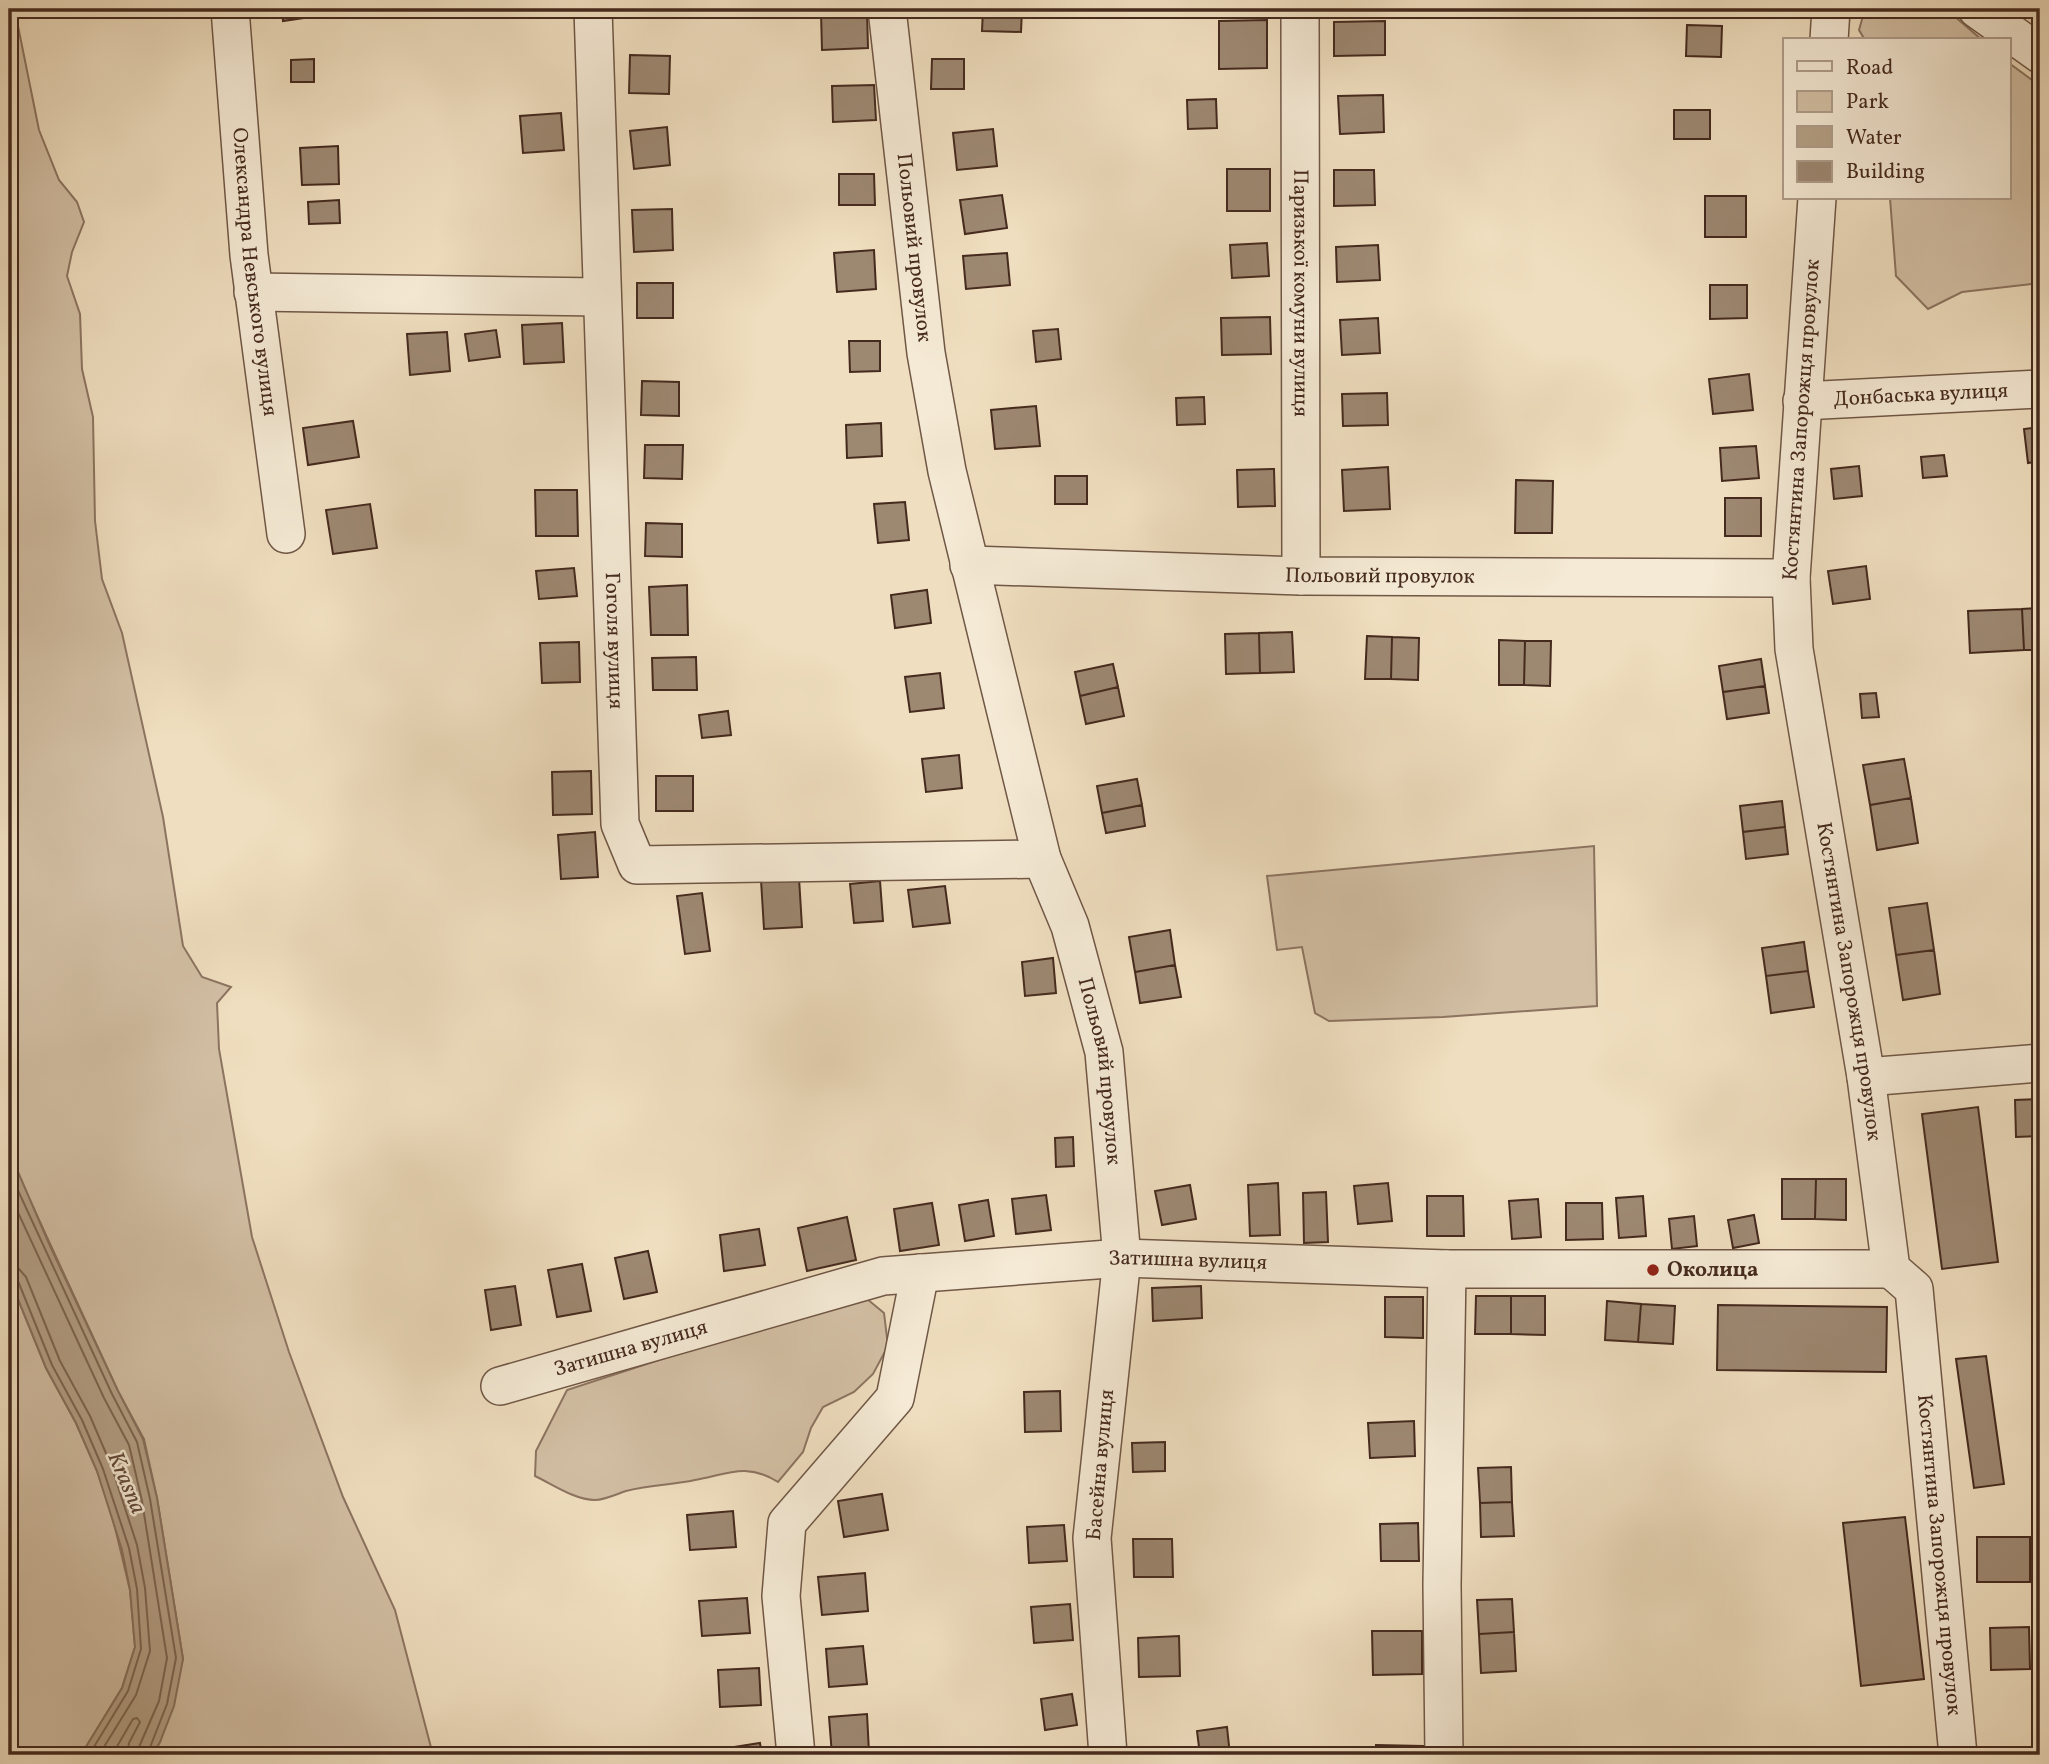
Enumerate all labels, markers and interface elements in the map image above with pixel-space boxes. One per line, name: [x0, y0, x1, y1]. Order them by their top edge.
legend: [1783, 38, 2010, 200]
text: Road: [1846, 54, 1893, 83]
text: Park: [1846, 88, 1889, 117]
text: Water: [1846, 124, 1902, 153]
street label: Олександра Невського вулиця: [225, 126, 285, 418]
street label: Польовий провулок: [889, 151, 939, 343]
text: Building: [1846, 158, 1925, 187]
street label: Паризької комуни вулиця: [1286, 169, 1315, 417]
street label: Костянтина Запорожця провулок: [1776, 258, 1828, 582]
street label: Донбаська вулиця: [1833, 376, 2009, 414]
street label: Польовий провулок: [1284, 561, 1475, 591]
street label: Гоголя вулиця: [597, 572, 631, 710]
street label: Костянтина Запорожця провулок: [1809, 820, 1889, 1143]
street label: Польовий провулок: [1070, 974, 1128, 1166]
street label: Затишна вулиця: [1108, 1243, 1268, 1277]
place label: Околица: [1667, 1256, 1759, 1285]
marker: Околица: [1645, 1262, 1661, 1278]
street label: Затишна вулиця: [551, 1313, 711, 1384]
street label: Басейна вулиця: [1080, 1388, 1122, 1542]
street label: Костянтина Запорожця провулок: [1909, 1393, 1969, 1717]
water label: Krasna: [99, 1447, 153, 1519]

